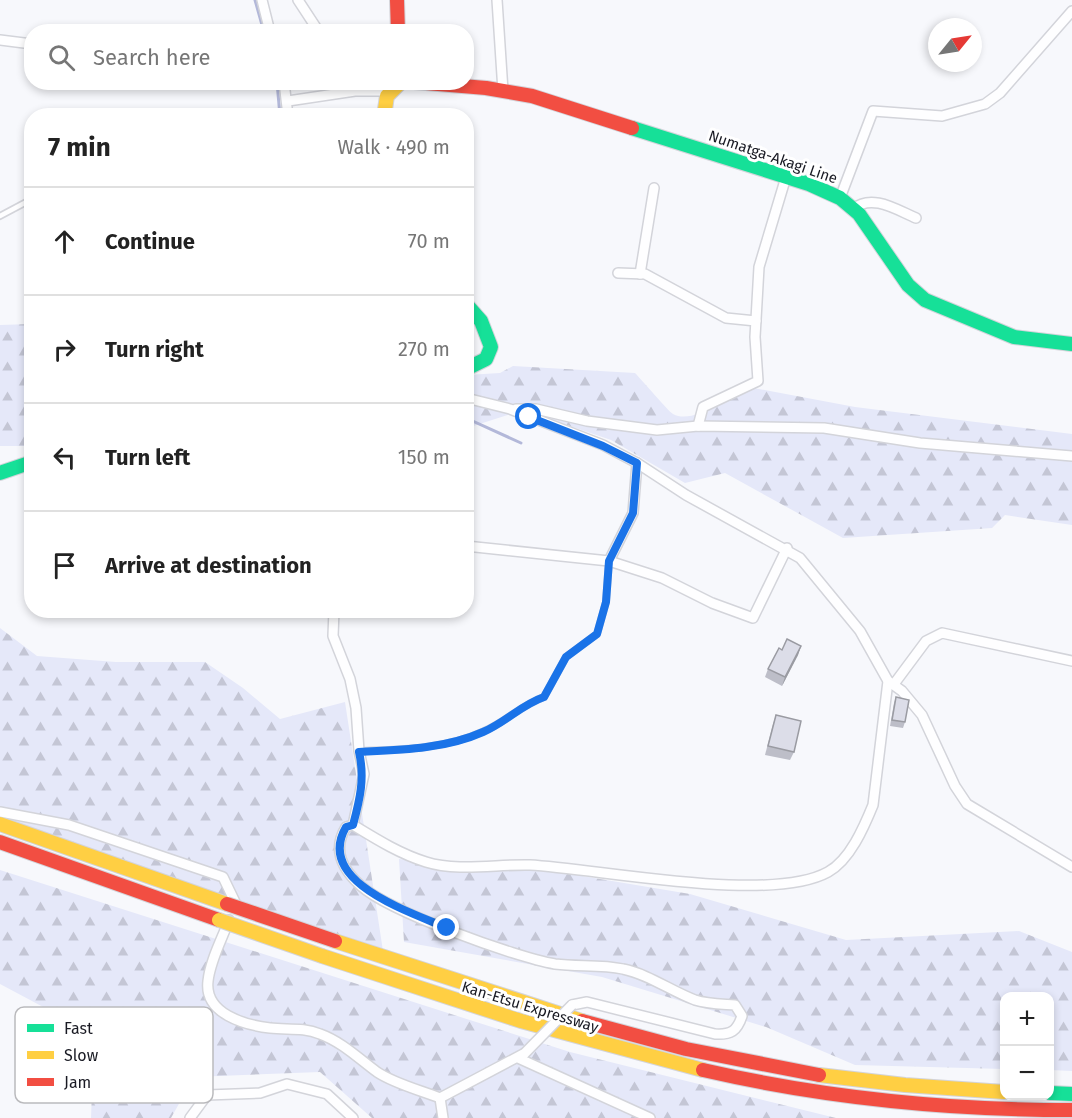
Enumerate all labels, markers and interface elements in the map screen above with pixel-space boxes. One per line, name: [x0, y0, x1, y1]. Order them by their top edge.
north arrow: [928, 18, 982, 72]
search box: [24, 24, 474, 90]
icon: search: [45, 41, 78, 74]
text: Search here: [93, 44, 211, 71]
street label: Numatga-Akagi Line: [706, 126, 840, 188]
text: 7 min: [48, 132, 111, 163]
text: Walk · 490 m: [338, 135, 450, 159]
icon: ahead: [48, 225, 81, 258]
text: Continue: [105, 228, 195, 255]
text: 70 m: [408, 229, 450, 253]
icon: right: [48, 333, 81, 366]
text: Turn right: [105, 336, 204, 363]
text: 270 m: [398, 337, 450, 361]
route start: [515, 403, 541, 429]
icon: left: [48, 441, 81, 474]
text: Turn left: [105, 444, 190, 471]
text: 150 m: [398, 445, 450, 469]
icon: arrive: [48, 549, 81, 582]
text: Arrive at destination: [105, 552, 312, 579]
route end: [433, 914, 459, 940]
street label: Kan-Etsu Expressway: [459, 978, 601, 1037]
map controls: [1000, 992, 1054, 1100]
button: +: [1000, 992, 1054, 1046]
legend: [15, 1007, 213, 1103]
text: Fast: [64, 1019, 93, 1038]
text: Slow: [64, 1046, 99, 1065]
button: −: [1000, 1046, 1054, 1100]
text: Jam: [64, 1073, 91, 1092]

